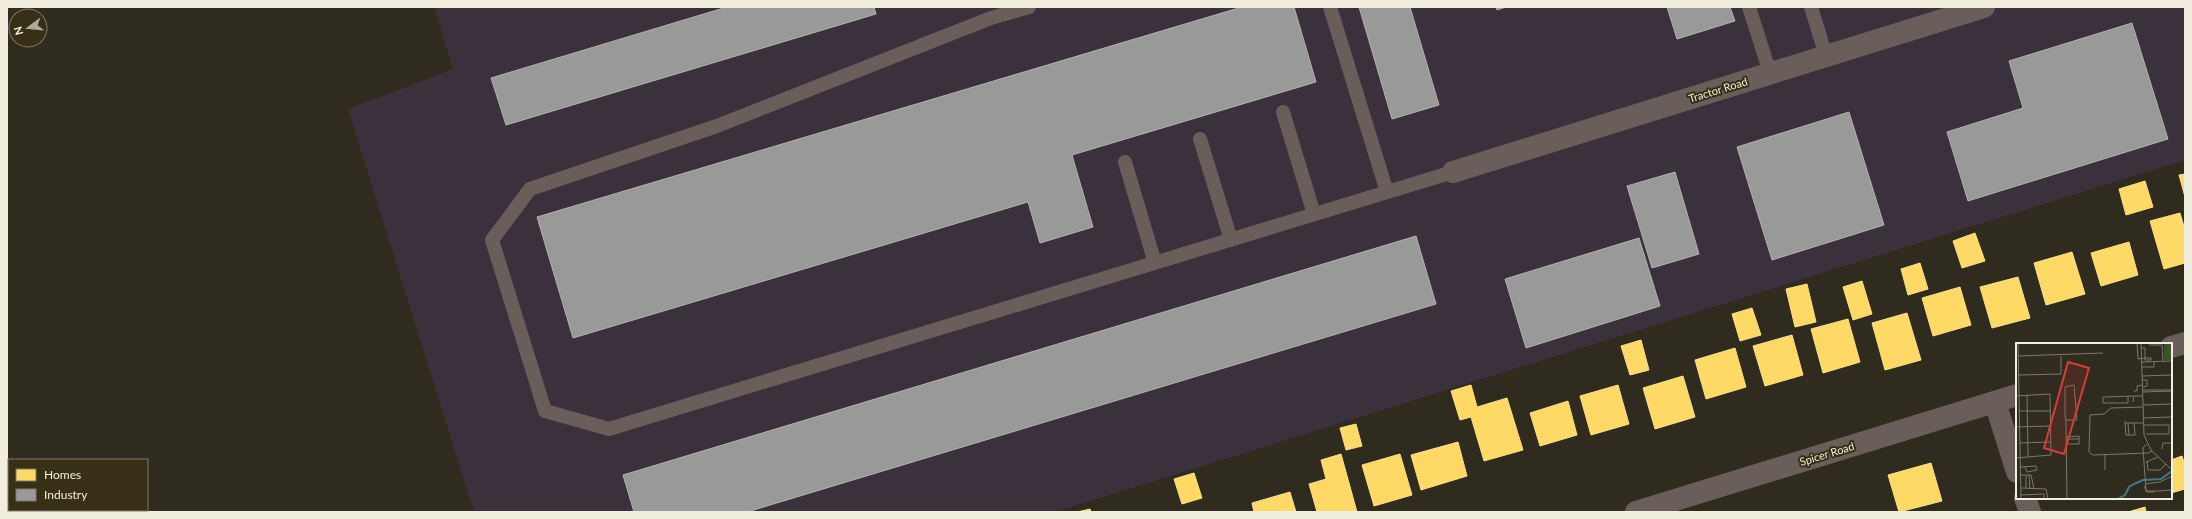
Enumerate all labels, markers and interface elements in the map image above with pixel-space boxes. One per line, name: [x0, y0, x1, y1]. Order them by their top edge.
north arrow: [8, 8, 48, 48]
text: N: [10, 25, 25, 37]
street label: Tractor Road: [1687, 74, 1749, 105]
inset map: [2016, 343, 2172, 499]
street label: Spicer Road: [1798, 439, 1856, 468]
legend: [8, 459, 148, 511]
text: Homes: [44, 467, 81, 482]
text: Industry: [44, 487, 88, 502]

